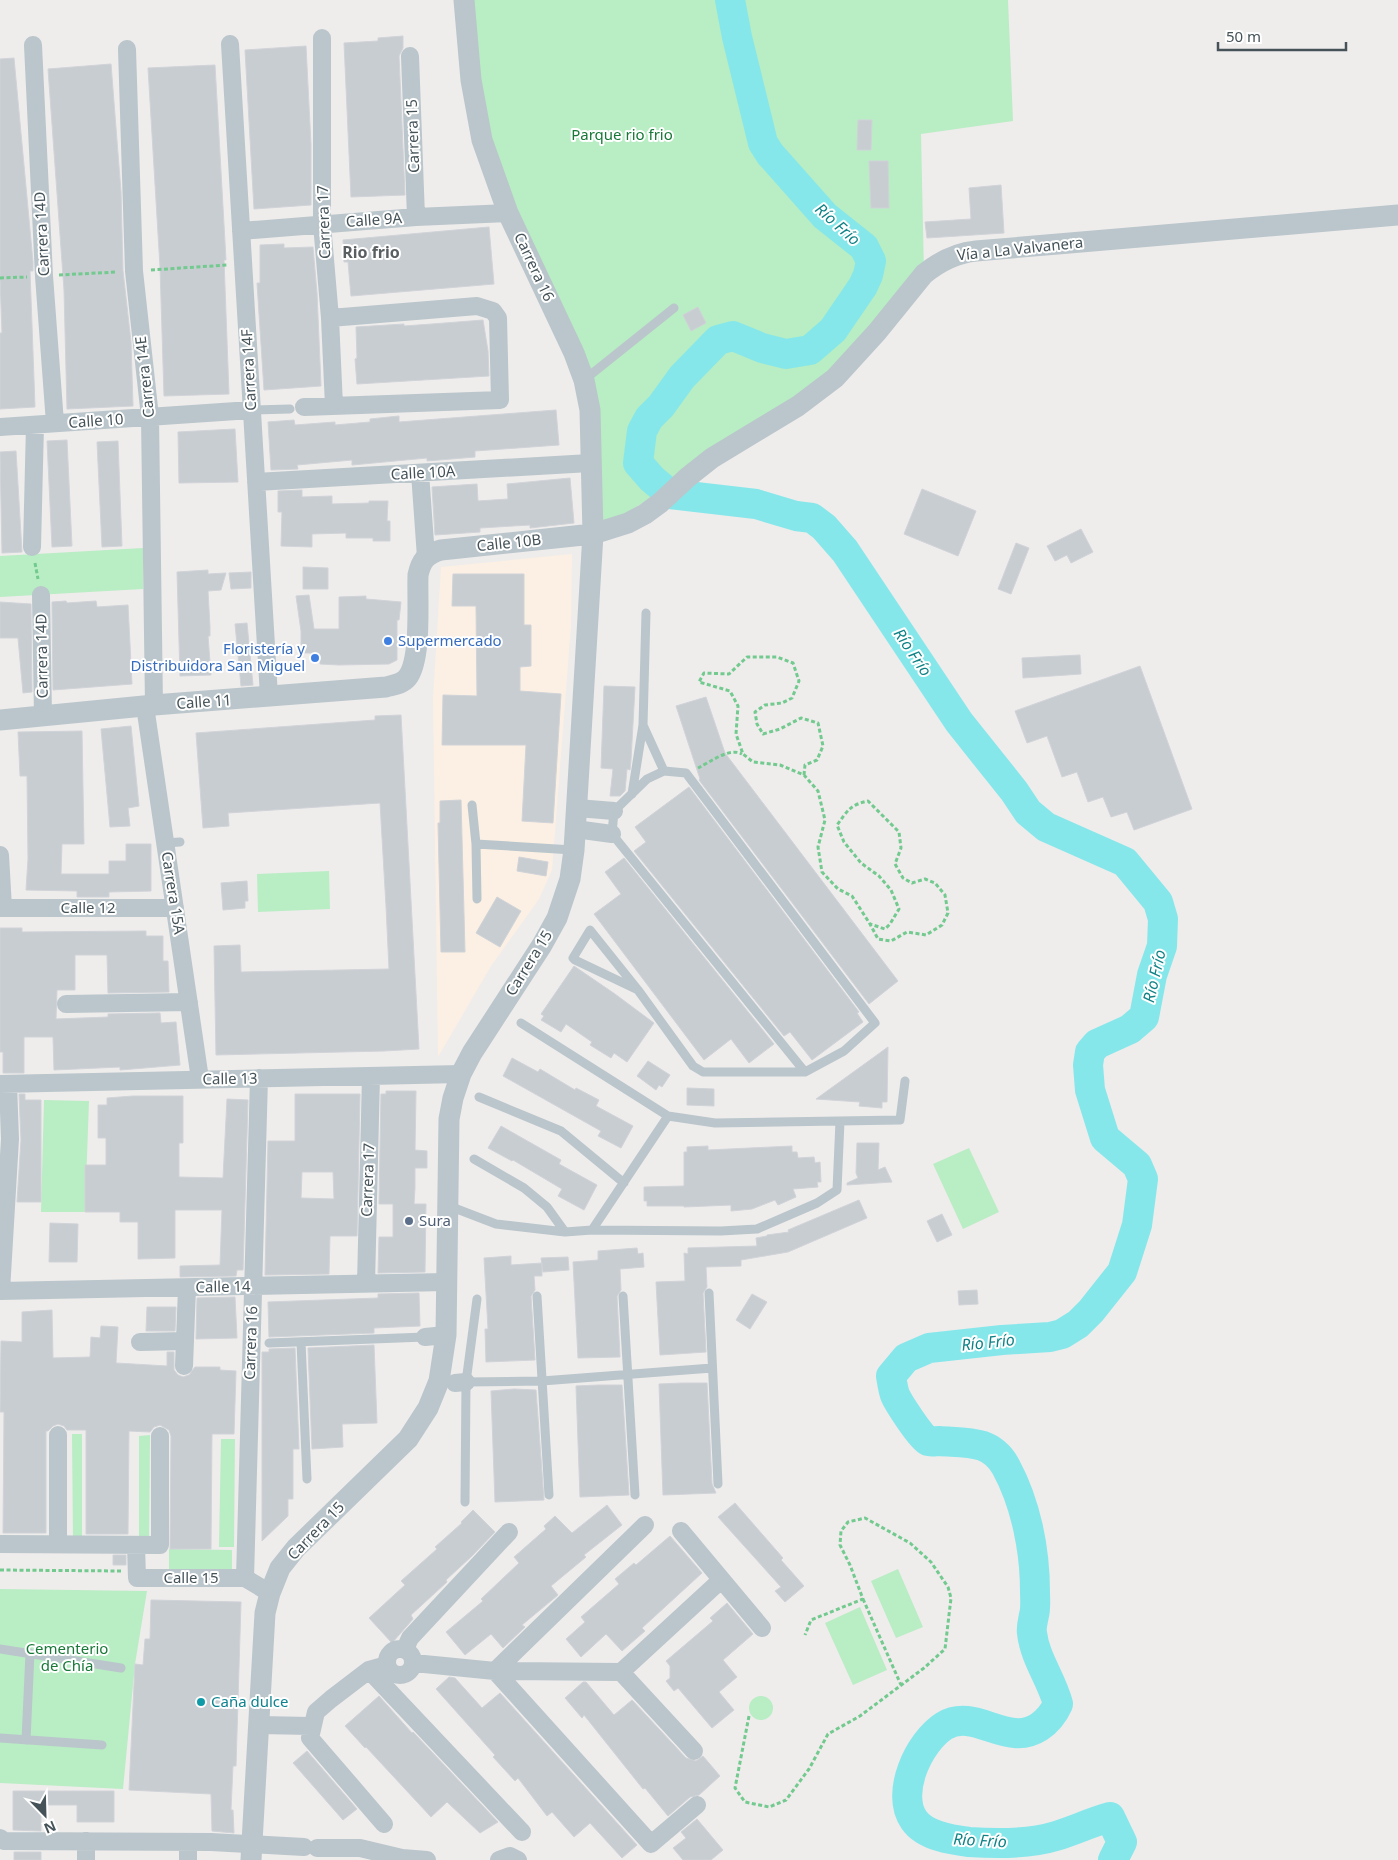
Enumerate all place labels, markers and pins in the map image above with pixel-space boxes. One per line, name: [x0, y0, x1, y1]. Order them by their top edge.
place label: Supermercado: [398, 630, 502, 650]
marker: Supermercado: [382, 635, 394, 647]
place label: Floristería y Distribuidora San Miguel: [131, 638, 305, 675]
marker: Floristería y Distribuidora San Miguel: [309, 652, 321, 664]
place label: Sura: [419, 1210, 451, 1230]
marker: Sura: [403, 1215, 415, 1227]
place label: Caña dulce: [211, 1691, 289, 1711]
marker: Caña dulce: [195, 1696, 207, 1708]

